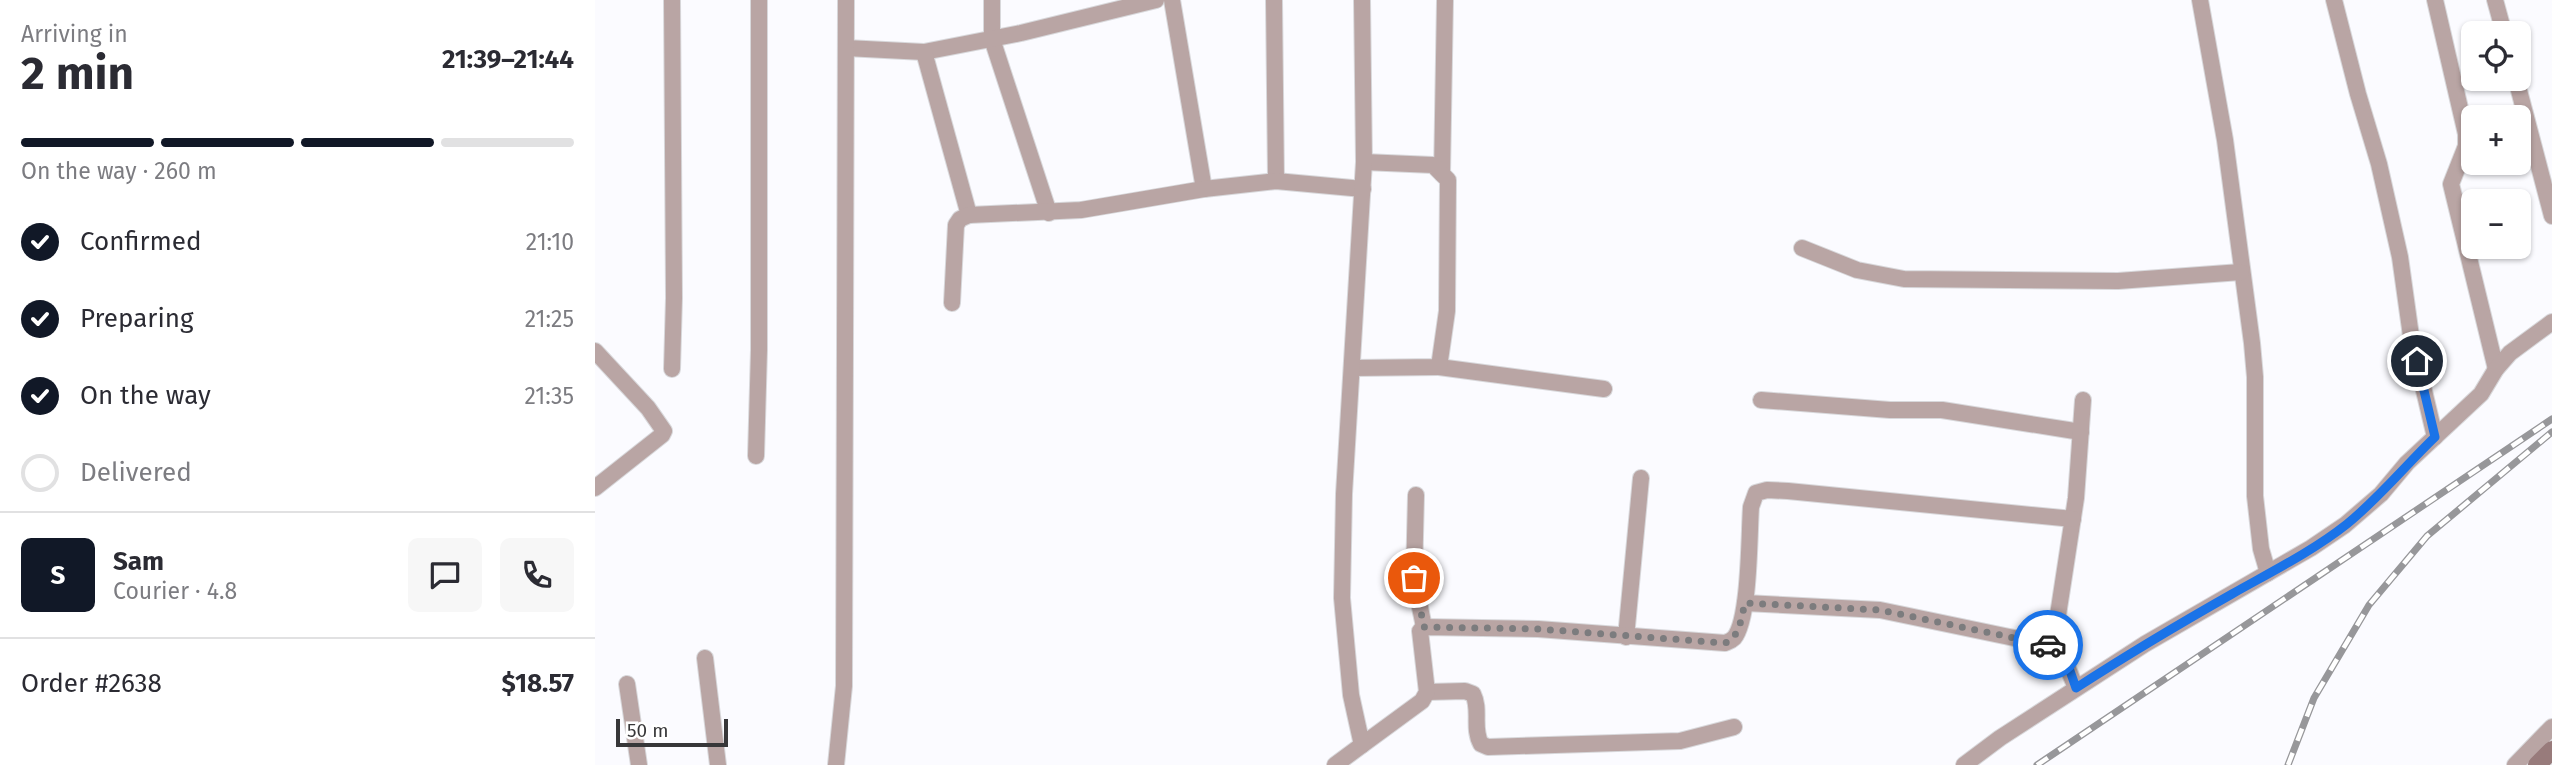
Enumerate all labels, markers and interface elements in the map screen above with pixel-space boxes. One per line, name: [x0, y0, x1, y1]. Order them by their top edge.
text: Arriving in: [21, 20, 128, 48]
map controls: [2461, 21, 2531, 259]
button: locate: [2461, 21, 2531, 91]
text: 21:39–21:44: [442, 44, 574, 75]
text: 2 min: [21, 46, 134, 101]
button: +: [2461, 105, 2531, 175]
text: On the way · 260 m: [21, 157, 217, 185]
button: −: [2461, 189, 2531, 259]
icon: check: [21, 223, 59, 261]
text: Confirmed: [80, 226, 201, 257]
text: 21:10: [526, 228, 574, 256]
icon: check: [21, 300, 59, 338]
text: Preparing: [80, 303, 193, 334]
text: 21:25: [525, 305, 574, 333]
pin: [2387, 331, 2447, 391]
icon: home: [2398, 342, 2436, 380]
icon: check: [21, 377, 59, 415]
text: On the way: [80, 380, 211, 411]
text: 21:35: [525, 382, 574, 410]
text: Delivered: [80, 457, 192, 488]
button: chat: [408, 538, 482, 612]
button: phone: [500, 538, 574, 612]
text: Sam: [113, 546, 164, 577]
pin: [1384, 548, 1444, 608]
icon: bag: [1395, 559, 1433, 597]
text: S: [51, 560, 65, 591]
text: Courier · 4.8: [113, 577, 237, 605]
courier: [2013, 610, 2083, 680]
icon: car: [2029, 626, 2067, 664]
text: Order #2638: [21, 668, 162, 699]
text: $18.57: [502, 668, 574, 699]
scale bar: [616, 716, 728, 748]
text: 50 m: [627, 719, 668, 742]

